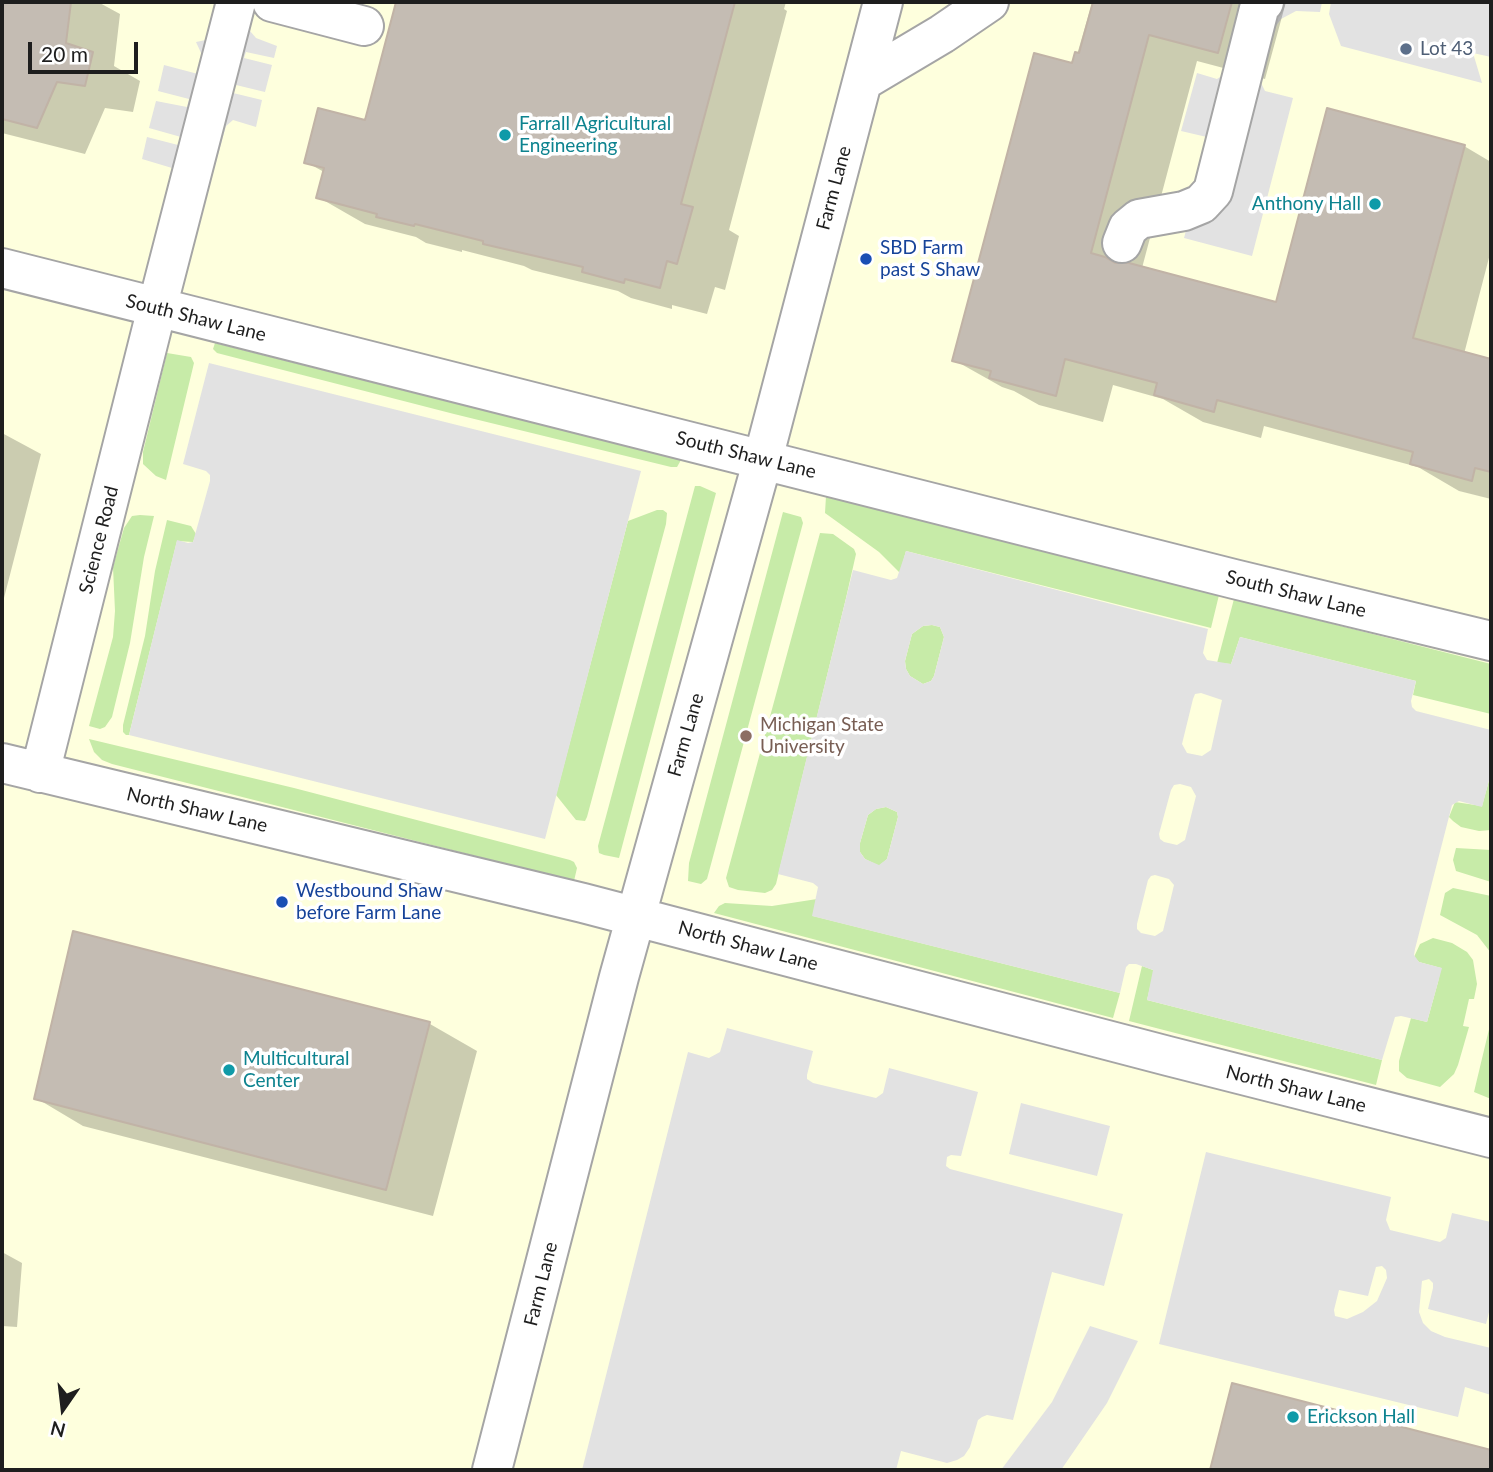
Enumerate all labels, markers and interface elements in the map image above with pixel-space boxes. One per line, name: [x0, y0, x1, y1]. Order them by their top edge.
scale bar: [32, 28, 142, 72]
place label: Lot 43: [1420, 38, 1473, 60]
text: 20 m: [41, 41, 88, 66]
marker: Lot 43: [1398, 41, 1414, 57]
place label: Farrall Agricultural Engineering: [519, 113, 671, 157]
marker: Farrall Agricultural Engineering: [497, 127, 513, 143]
street label: Farm Lane: [812, 143, 856, 233]
place label: Anthony Hall: [1252, 193, 1361, 215]
marker: Anthony Hall: [1367, 196, 1383, 212]
place label: SBD Farm past S Shaw: [880, 237, 980, 281]
marker: SBD Farm past S Shaw: [858, 251, 874, 267]
street label: South Shaw Lane: [124, 290, 268, 346]
street label: South Shaw Lane: [674, 427, 818, 483]
street label: Science Road: [75, 484, 123, 596]
street label: South Shaw Lane: [1224, 566, 1368, 622]
street label: Farm Lane: [663, 690, 709, 780]
place label: Michigan State University: [760, 714, 884, 758]
marker: Michigan State University: [738, 728, 754, 744]
street label: North Shaw Lane: [124, 783, 270, 837]
place label: Westbound Shaw before Farm Lane: [296, 880, 443, 924]
marker: Westbound Shaw before Farm Lane: [274, 894, 290, 910]
street label: North Shaw Lane: [676, 916, 820, 976]
place label: Multicultural Center: [243, 1048, 349, 1092]
street label: North Shaw Lane: [1223, 1061, 1369, 1117]
marker: Multicultural Center: [221, 1062, 237, 1078]
street label: Farm Lane: [520, 1239, 562, 1329]
north arrow: [28, 1374, 98, 1444]
place label: Erickson Hall: [1307, 1406, 1415, 1428]
marker: Erickson Hall: [1285, 1409, 1301, 1425]
text: N: [48, 1417, 68, 1443]

